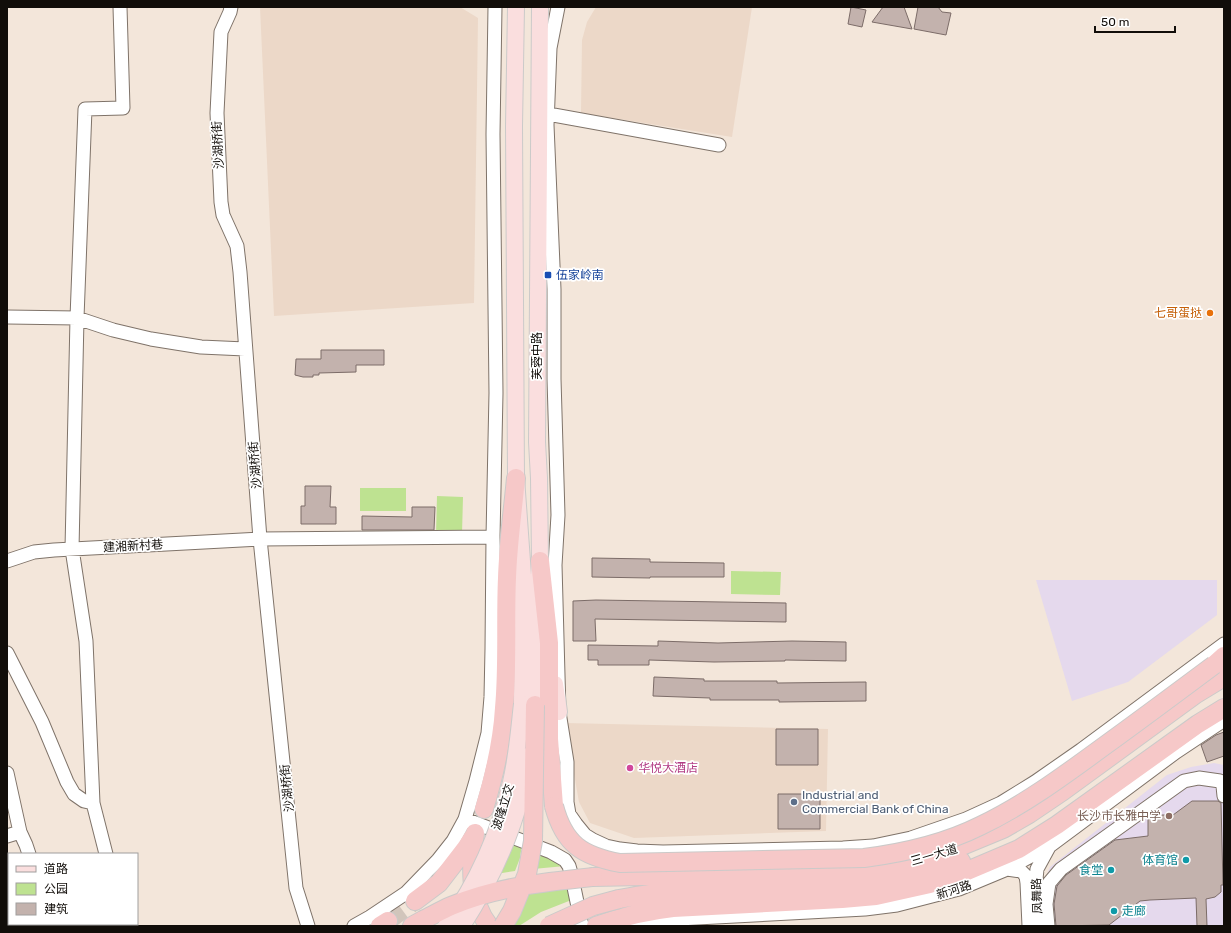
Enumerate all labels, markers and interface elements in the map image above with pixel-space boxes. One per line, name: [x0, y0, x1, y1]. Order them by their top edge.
scale bar: [1095, 8, 1175, 34]
text: 50 m: [1101, 15, 1129, 29]
street label: 沙湖桥街: [210, 121, 226, 169]
place label: 伍家岭南: [556, 268, 604, 282]
marker: 伍家岭南: [543, 270, 553, 280]
place label: 七哥蛋挞: [1154, 306, 1202, 320]
marker: 七哥蛋挞: [1205, 308, 1215, 318]
street label: 芙蓉中路: [530, 332, 544, 380]
street label: 沙湖桥街: [246, 440, 264, 490]
street label: 建湘新村巷: [103, 537, 163, 555]
place label: 华悦大酒店: [638, 761, 698, 775]
street label: 沙湖桥街: [278, 763, 296, 813]
marker: 华悦大酒店: [625, 763, 635, 773]
street label: 波隆立交: [489, 782, 517, 832]
place label: Industrial and Commercial Bank of China: [802, 788, 949, 816]
marker: Industrial and Commercial Bank of China: [789, 797, 799, 807]
place label: 长沙市长雅中学: [1077, 809, 1161, 823]
marker: 长沙市长雅中学: [1164, 811, 1174, 821]
street label: 三一大道: [909, 842, 959, 868]
legend: [8, 853, 138, 925]
place label: 体育馆: [1142, 853, 1178, 867]
marker: 体育馆: [1181, 855, 1191, 865]
text: 道路: [44, 862, 68, 876]
place label: 食堂: [1079, 863, 1103, 877]
marker: 食堂: [1106, 865, 1116, 875]
street label: 新河路: [935, 878, 973, 902]
street label: 凤舞路: [1029, 878, 1045, 914]
text: 公园: [44, 882, 68, 896]
text: 建筑: [44, 902, 68, 916]
place label: 走廊: [1122, 904, 1146, 918]
marker: 走廊: [1109, 906, 1119, 916]

